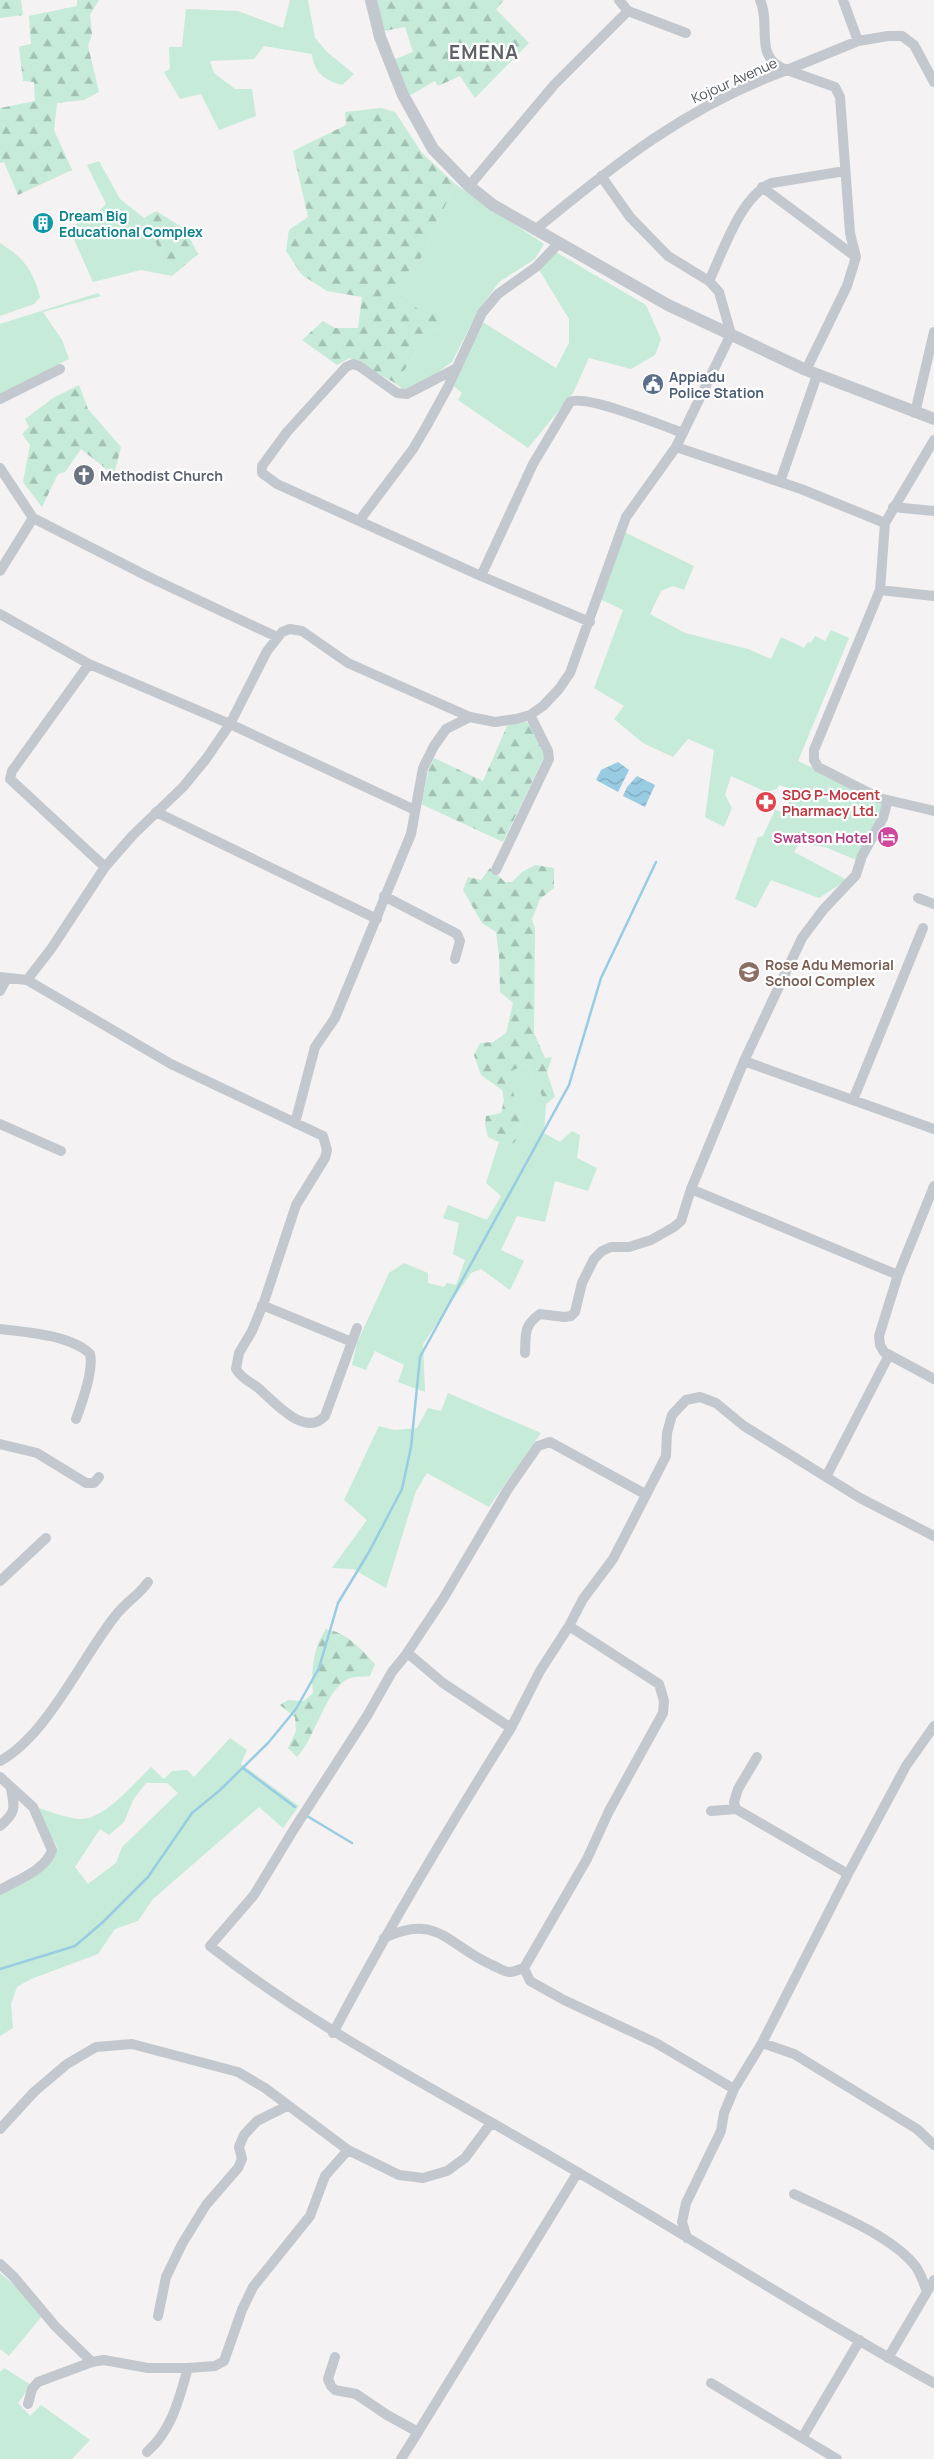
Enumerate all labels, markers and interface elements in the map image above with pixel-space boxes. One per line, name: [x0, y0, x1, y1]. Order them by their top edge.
district label: EMENA: [449, 39, 519, 65]
street label: Kojour Avenue: [688, 53, 780, 107]
place label: Dream Big Educational Complex: [59, 206, 203, 241]
building icon: Dream Big Educational Complex: [31, 211, 55, 235]
place label: Appiadu Police Station: [669, 367, 764, 402]
public building icon: Appiadu Police Station: [641, 372, 665, 396]
church icon: Methodist Church: [72, 463, 96, 487]
place label: Methodist Church: [100, 466, 223, 485]
place label: SDG P-Mocent Pharmacy Ltd.: [782, 785, 880, 820]
pharmacy icon: SDG P-Mocent Pharmacy Ltd.: [754, 790, 778, 814]
hotel icon: Swatson Hotel: [876, 825, 900, 849]
place label: Swatson Hotel: [773, 828, 872, 847]
place label: Rose Adu Memorial School Complex: [765, 955, 894, 990]
school or university icon: Rose Adu Memorial School Complex: [737, 960, 761, 984]

